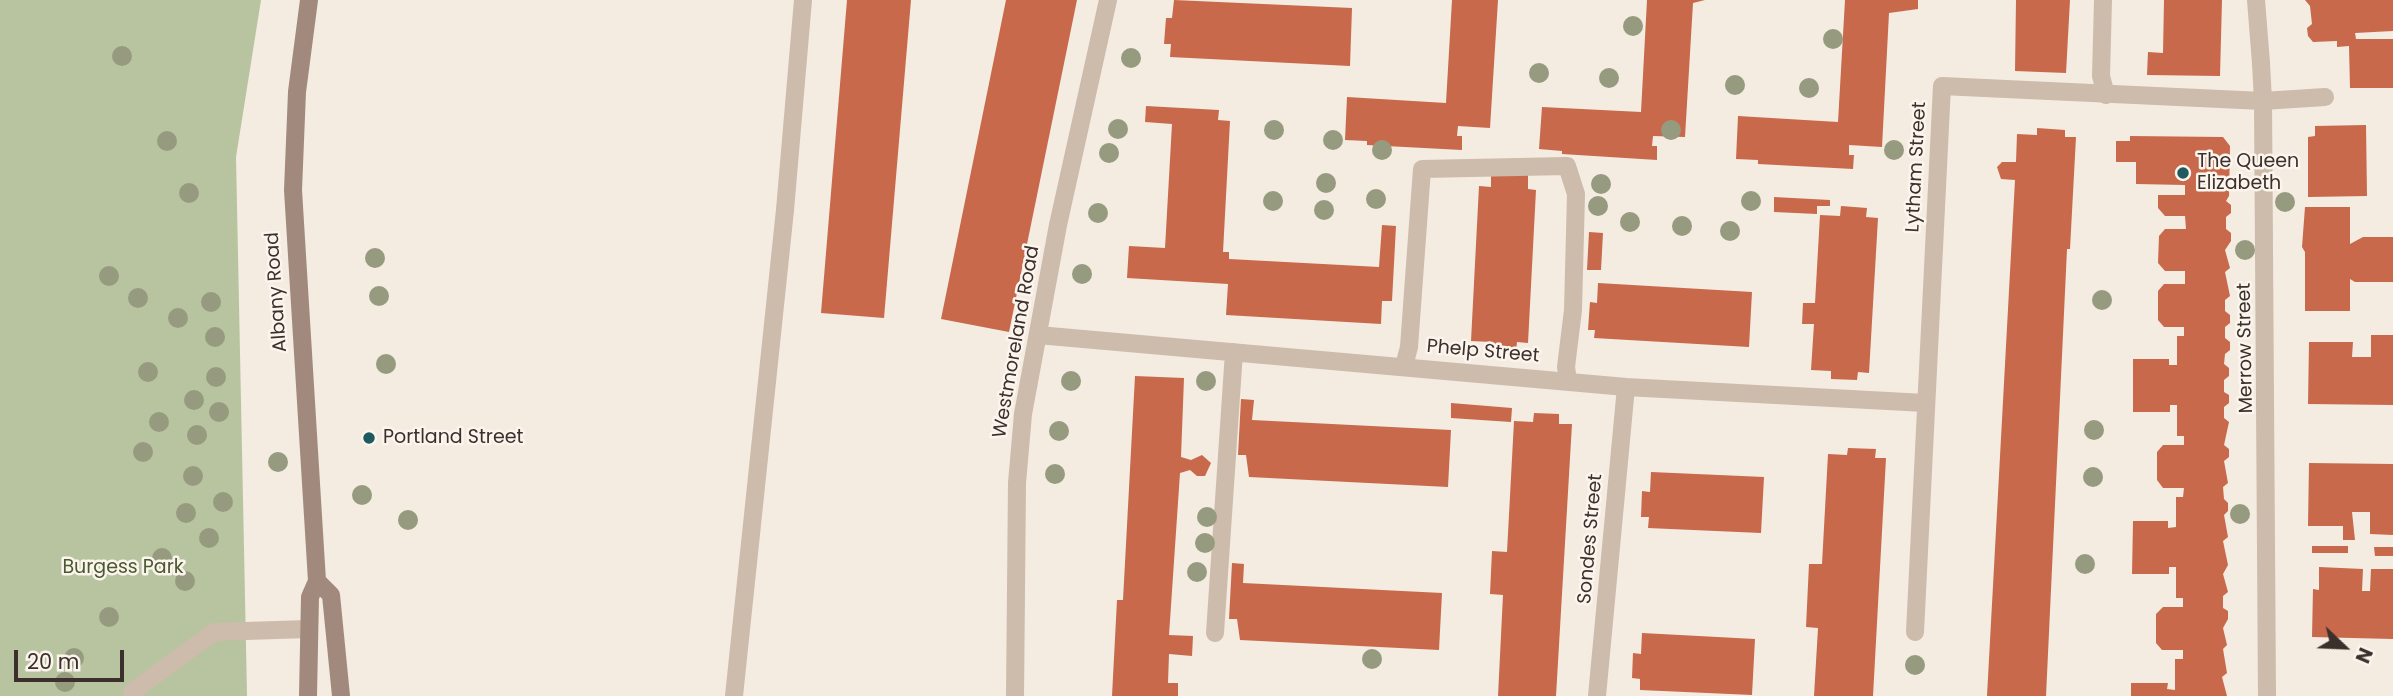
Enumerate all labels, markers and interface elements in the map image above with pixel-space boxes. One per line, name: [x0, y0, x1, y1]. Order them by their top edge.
street label: Lytham Street: [1902, 101, 1932, 233]
place label: The Queen Elizabeth: [2197, 151, 2299, 195]
marker: The Queen Elizabeth: [2175, 165, 2191, 181]
street label: Albany Road: [261, 231, 293, 353]
street label: Westmoreland Road: [989, 244, 1045, 440]
street label: Merrow Street: [2233, 282, 2259, 414]
street label: Phelp Street: [1426, 336, 1540, 368]
place label: Portland Street: [383, 427, 523, 449]
marker: Portland Street: [361, 430, 377, 446]
street label: Sondes Street: [1574, 473, 1608, 605]
park label: Burgess Park: [62, 557, 184, 579]
north arrow: [2309, 612, 2379, 682]
scale bar: [18, 636, 128, 680]
text: N: [2349, 644, 2379, 667]
text: 20 m: [27, 647, 80, 676]

